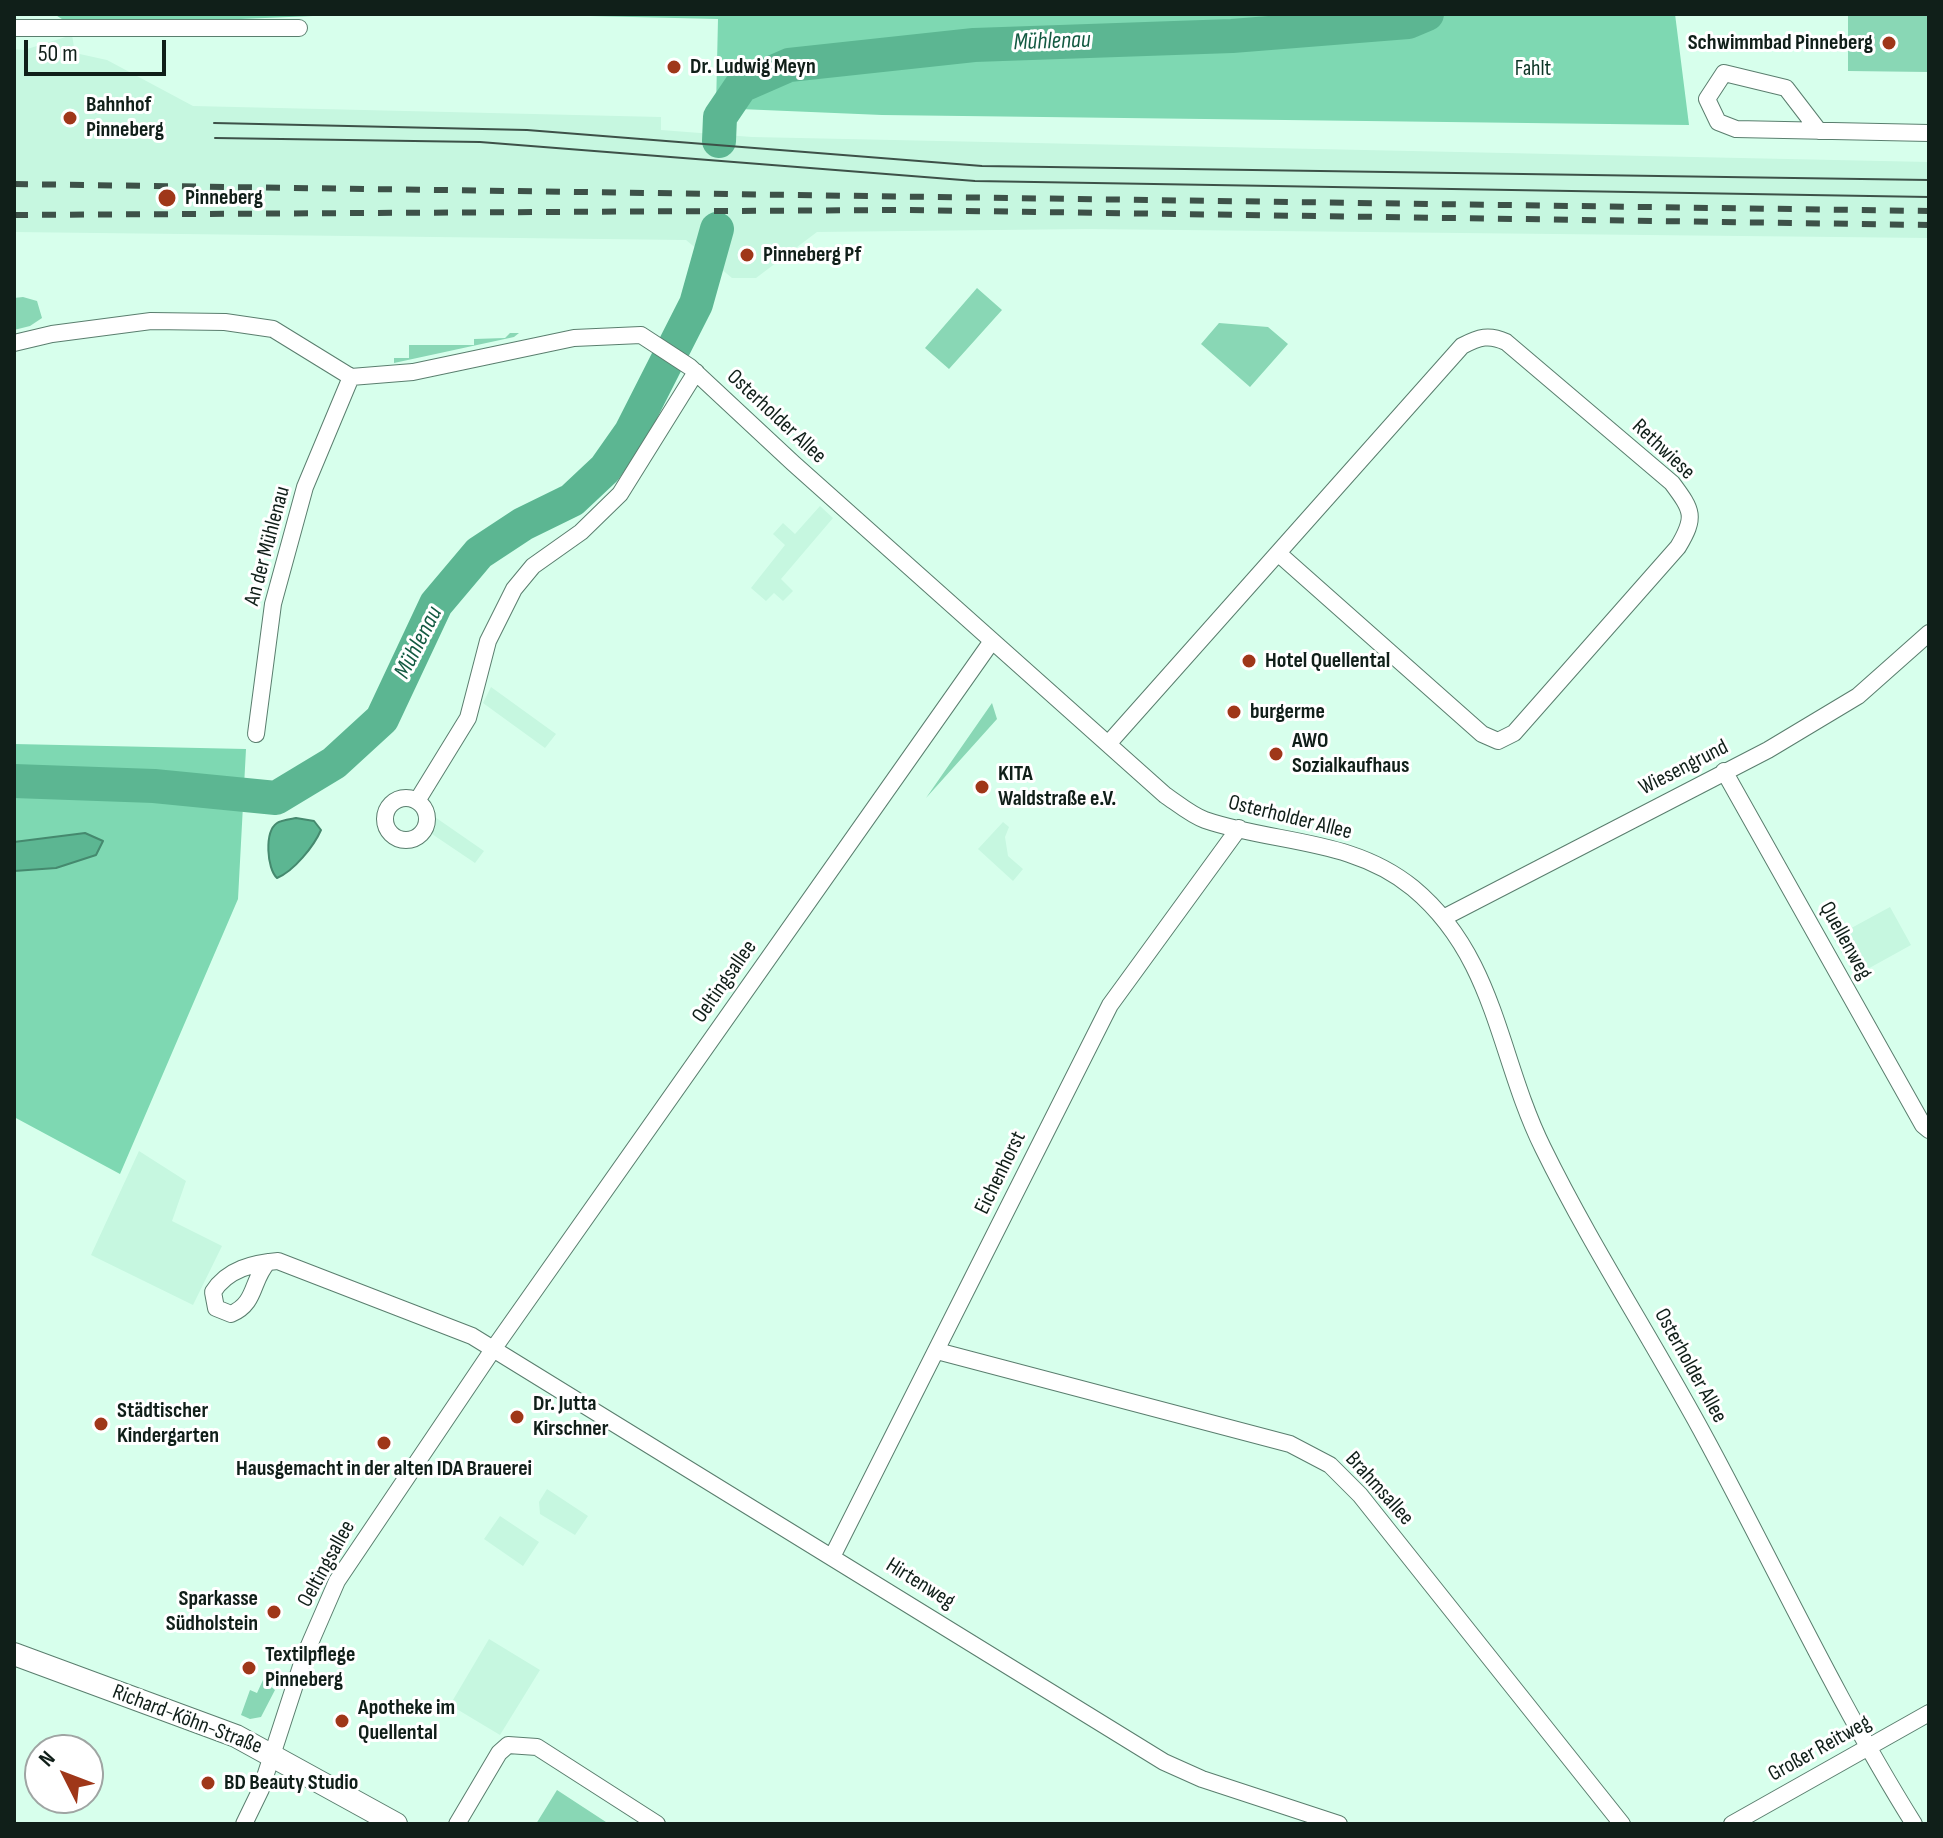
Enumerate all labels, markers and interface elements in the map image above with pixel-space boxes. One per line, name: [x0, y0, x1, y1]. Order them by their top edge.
scale bar: [28, 24, 170, 74]
water label: Mühlenau: [1013, 26, 1091, 58]
place label: Schwimmbad Pinneberg: [1688, 30, 1873, 56]
marker: Schwimmbad Pinneberg: [1880, 34, 1898, 52]
text: 50 m: [38, 39, 78, 68]
place label: Dr. Ludwig Meyn: [690, 54, 816, 80]
park label: Fahlt: [1515, 56, 1551, 82]
marker: Dr. Ludwig Meyn: [665, 58, 683, 76]
place label: Bahnhof Pinneberg: [86, 92, 164, 144]
marker: Bahnhof Pinneberg: [61, 109, 79, 127]
place label: Pinneberg: [185, 185, 263, 211]
marker: Pinneberg: [156, 187, 178, 209]
place label: Pinneberg Pf: [763, 242, 861, 268]
marker: Pinneberg Pf: [738, 246, 756, 264]
street label: Osterholder Allee: [721, 364, 831, 470]
street label: Rethwiese: [1626, 414, 1700, 486]
street label: An der Mühlenau: [239, 484, 297, 608]
water label: Mühlenau: [389, 602, 449, 684]
place label: Hotel Quellental: [1265, 648, 1390, 674]
marker: Hotel Quellental: [1240, 652, 1258, 670]
place label: burgerme: [1250, 699, 1325, 725]
marker: burgerme: [1225, 703, 1243, 721]
place label: AWO Sozialkaufhaus: [1292, 728, 1409, 780]
street label: Wiesengrund: [1635, 734, 1733, 802]
marker: AWO Sozialkaufhaus: [1267, 745, 1285, 763]
place label: KITA Waldstraße e.V.: [998, 761, 1116, 812]
marker: KITA Waldstraße e.V.: [973, 778, 991, 796]
street label: Osterholder Allee: [1225, 790, 1355, 846]
street label: Quellenweg: [1813, 897, 1877, 985]
street label: Oeltingsallee: [687, 936, 763, 1028]
street label: Eichenhorst: [970, 1127, 1032, 1219]
street label: Osterholder Allee: [1648, 1304, 1732, 1428]
place label: Dr. Jutta Kirschner: [533, 1391, 608, 1442]
place label: Städtischer Kindergarten: [117, 1398, 219, 1450]
marker: Dr. Jutta Kirschner: [508, 1408, 526, 1426]
marker: Städtischer Kindergarten: [92, 1415, 110, 1433]
marker: Hausgemacht in der alten IDA Brauerei: [375, 1434, 393, 1452]
street label: Brahmsallee: [1339, 1447, 1419, 1531]
place label: Hausgemacht in der alten IDA Brauerei: [236, 1456, 532, 1482]
street label: Oeltingsallee: [292, 1516, 362, 1612]
street label: Hirtenweg: [881, 1553, 959, 1615]
place label: Sparkasse Südholstein: [166, 1586, 258, 1638]
marker: Sparkasse Südholstein: [265, 1603, 283, 1621]
place label: Textilpflege Pinneberg: [265, 1642, 355, 1694]
marker: Textilpflege Pinneberg: [240, 1659, 258, 1677]
street label: Richard-Köhn-Straße: [108, 1679, 266, 1761]
place label: Apotheke im Quellental: [358, 1695, 455, 1746]
street label: Großer Reitweg: [1764, 1710, 1876, 1788]
marker: Apotheke im Quellental: [333, 1712, 351, 1730]
north arrow: [24, 1734, 104, 1814]
text: N: [33, 1746, 61, 1772]
place label: BD Beauty Studio: [224, 1770, 358, 1796]
marker: BD Beauty Studio: [199, 1774, 217, 1792]

